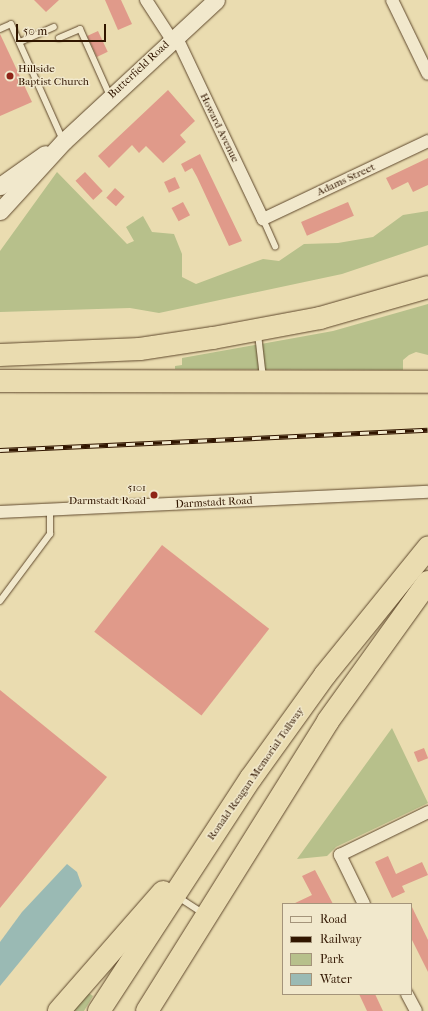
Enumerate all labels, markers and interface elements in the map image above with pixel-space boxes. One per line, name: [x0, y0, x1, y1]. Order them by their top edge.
scale bar: [18, 16, 108, 42]
text: 50 m: [23, 24, 47, 38]
street label: Butterfield Road: [106, 38, 172, 102]
place label: Hillside Baptist Church: [18, 63, 89, 89]
marker: Hillside Baptist Church: [5, 71, 15, 81]
street label: Howard Avenue: [197, 91, 241, 165]
street label: Adams Street: [315, 161, 377, 199]
place label: 5101 Darmstadt Road: [69, 482, 146, 508]
marker: 5101 Darmstadt Road: [149, 490, 159, 500]
street label: Darmstadt Road: [175, 494, 253, 512]
street label: Ronald Reagan Memorial Tollway: [205, 705, 307, 843]
legend: [282, 903, 412, 995]
text: Road: [320, 912, 347, 926]
text: Railway: [320, 932, 362, 946]
text: Park: [320, 952, 344, 966]
text: Water: [320, 972, 352, 986]

